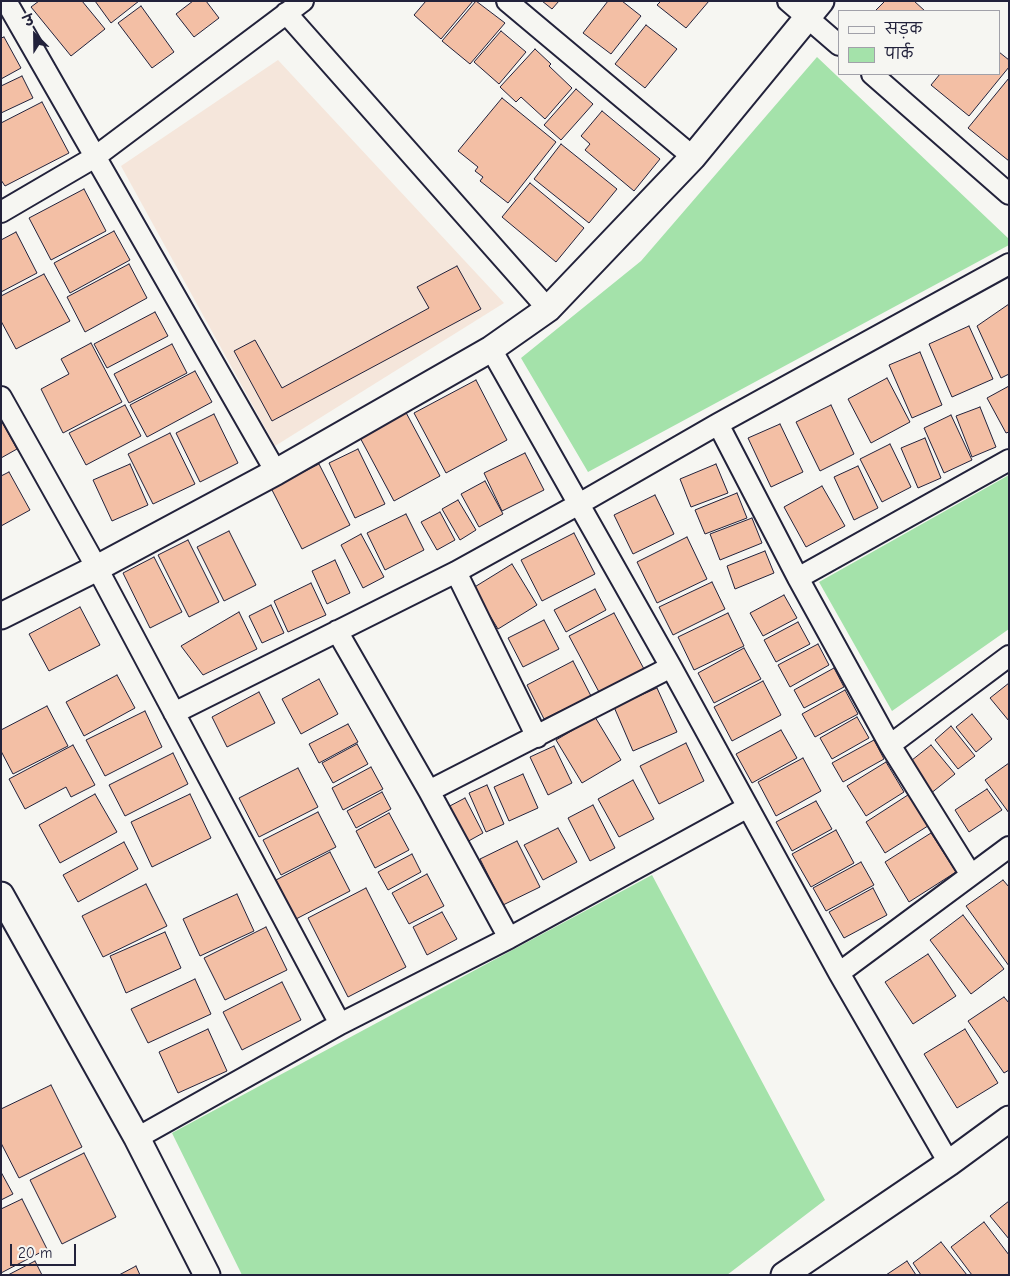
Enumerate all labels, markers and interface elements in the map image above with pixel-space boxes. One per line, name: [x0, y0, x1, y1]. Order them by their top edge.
north arrow: [10, 10, 60, 60]
legend: [838, 10, 1000, 75]
text: उ: [21, 11, 37, 30]
text: सड़क: [885, 20, 922, 38]
text: पार्क: [885, 45, 913, 63]
scale bar: [12, 1234, 79, 1266]
text: 20 m: [18, 1244, 52, 1262]

